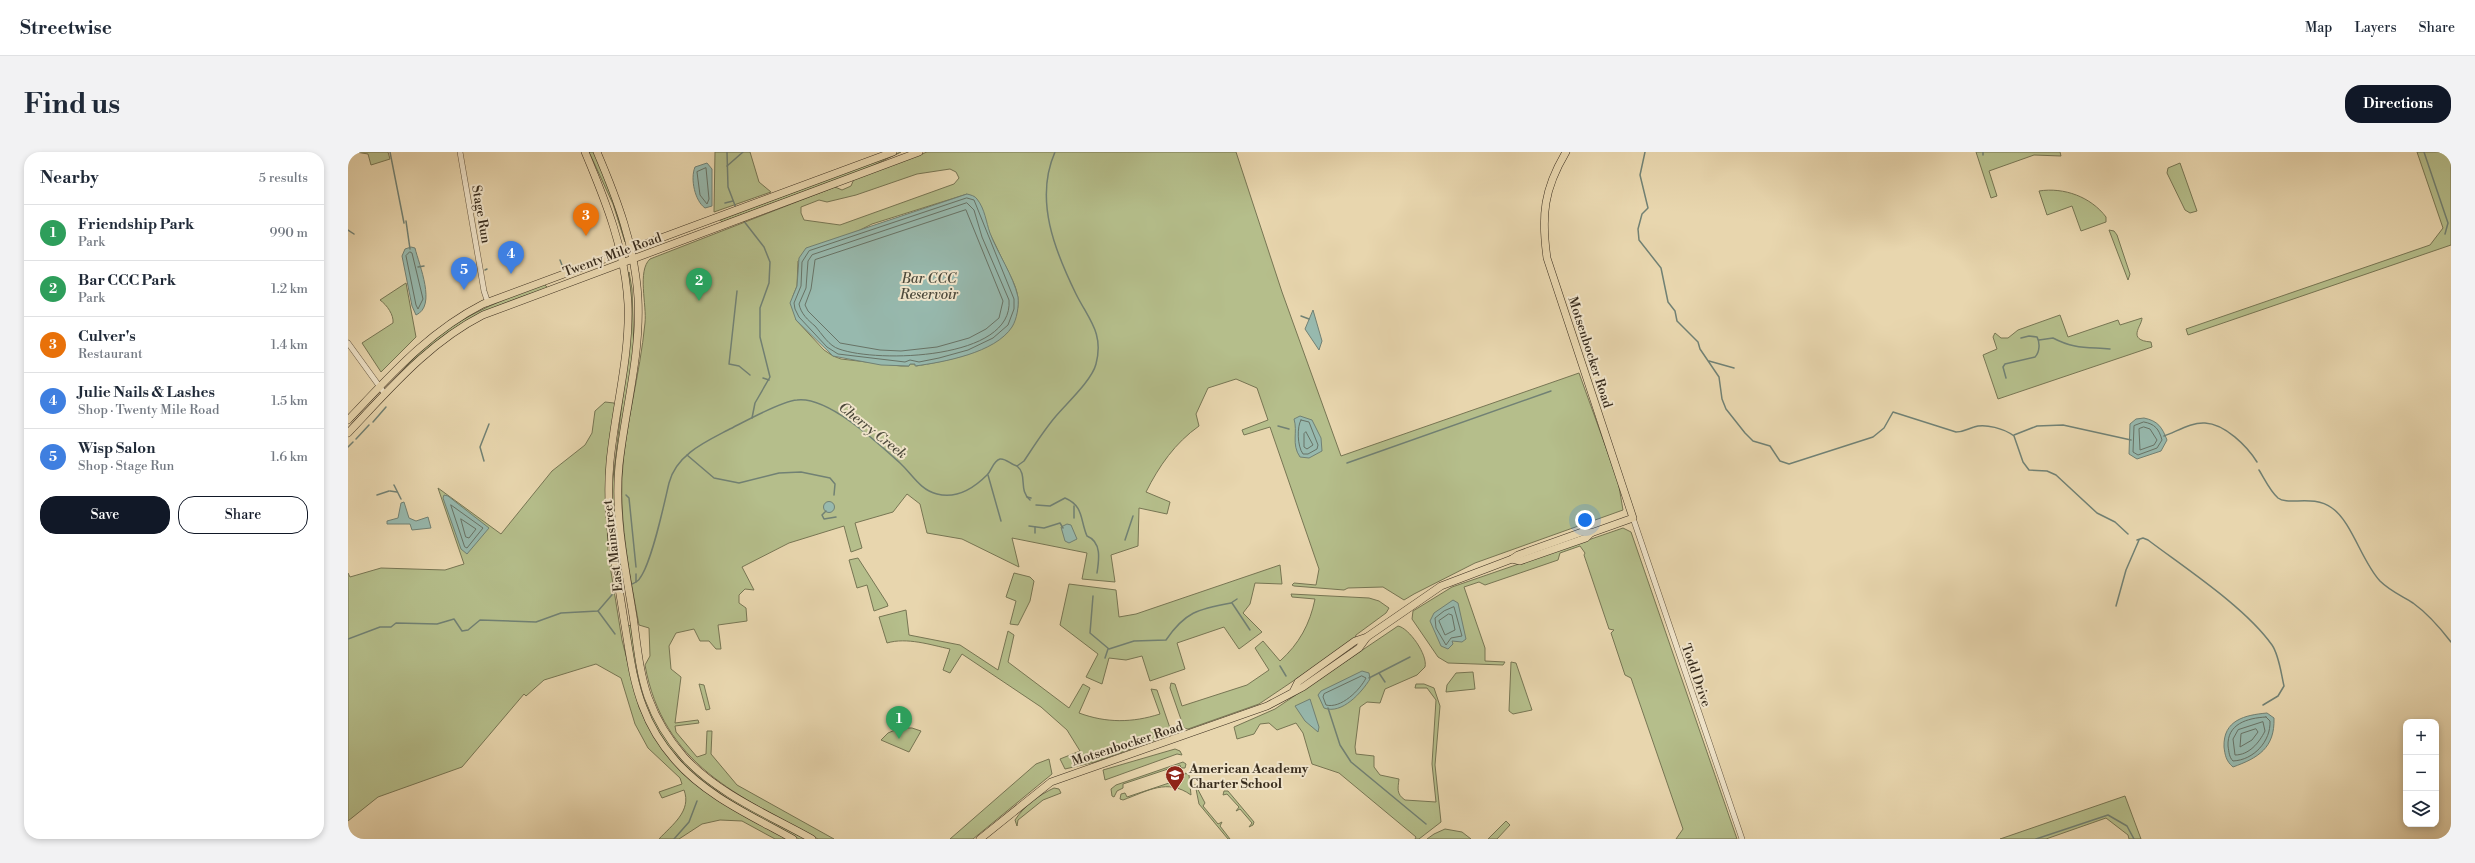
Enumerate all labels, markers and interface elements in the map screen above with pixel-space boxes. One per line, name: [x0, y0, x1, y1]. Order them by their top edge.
text: Streetwise: [20, 16, 112, 40]
text: Map: [2305, 19, 2332, 37]
text: Layers: [2354, 19, 2397, 37]
text: Share: [2419, 19, 2455, 37]
button: Directions: [2345, 85, 2451, 123]
text: Find us: [24, 87, 120, 122]
text: Nearby: [40, 167, 99, 189]
text: 5 results: [259, 170, 308, 186]
street label: Stage Run: [468, 184, 494, 245]
pin: 3: [573, 203, 599, 236]
text: Friendship Park: [78, 215, 194, 234]
text: 1: [50, 225, 56, 241]
text: 990 m: [270, 225, 308, 241]
street label: Twenty Mile Road: [561, 229, 664, 280]
text: Park: [78, 234, 105, 250]
pin: 4: [498, 241, 524, 274]
pin: 5: [451, 257, 477, 290]
pin: 2: [686, 268, 712, 301]
water label: Bar CCC Reservoir: [899, 270, 959, 304]
text: Bar CCC Park: [78, 271, 176, 290]
text: 2: [49, 281, 57, 297]
text: 1.2 km: [271, 281, 308, 297]
text: Park: [78, 290, 105, 306]
street label: Motsenbocker Road: [1564, 295, 1616, 411]
text: Culver's: [78, 327, 136, 346]
text: 3: [49, 337, 57, 353]
text: 1.4 km: [271, 337, 308, 353]
text: Restaurant: [78, 346, 143, 362]
text: Julie Nails & Lashes: [78, 383, 215, 402]
text: 4: [49, 393, 57, 409]
text: 1.5 km: [271, 393, 308, 409]
water label: Cherry Creek: [835, 398, 910, 463]
text: Shop · Twenty Mile Road: [78, 402, 219, 418]
text: Wisp Salon: [78, 439, 155, 458]
text: 5: [49, 449, 57, 465]
text: 1.6 km: [271, 449, 308, 465]
text: Shop · Stage Run: [78, 458, 174, 474]
button: Save: [40, 496, 170, 534]
button: Share: [178, 496, 308, 534]
street label: East Mainstreet: [599, 499, 627, 593]
your location: [1575, 510, 1595, 530]
street label: Todd Drive: [1678, 642, 1714, 709]
pin: 1: [886, 706, 912, 739]
street label: Motsenbocker Road: [1070, 718, 1186, 770]
map controls: [2403, 719, 2439, 827]
button: +: [2403, 719, 2439, 755]
button: −: [2403, 755, 2439, 791]
place label: American Academy Charter School: [1188, 761, 1309, 792]
school or university icon: American Academy Charter School: [1164, 764, 1186, 792]
button: layers: [2403, 791, 2439, 827]

